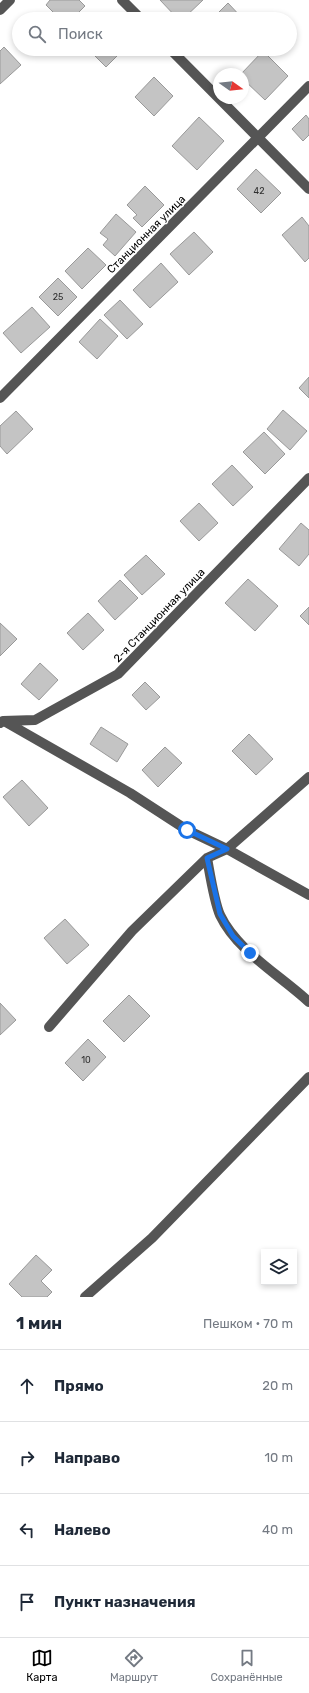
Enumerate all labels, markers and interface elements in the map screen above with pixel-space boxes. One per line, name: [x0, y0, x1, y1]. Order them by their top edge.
search box: [12, 12, 297, 56]
icon: search: [26, 23, 48, 45]
text: Поиск: [58, 25, 103, 43]
north arrow: [213, 68, 249, 104]
house number: 42: [254, 186, 264, 196]
street label: Станционная улица: [105, 193, 188, 276]
house number: 25: [53, 292, 63, 302]
street label: 2-я Станционная улица: [111, 566, 208, 665]
route start: [178, 821, 196, 839]
route end: [241, 944, 259, 962]
house number: 10: [81, 1055, 91, 1065]
map controls: [261, 1249, 297, 1285]
button: layers: [261, 1249, 297, 1285]
text: 1 мин: [16, 1313, 62, 1333]
text: Пешком · 70 m: [203, 1316, 293, 1331]
icon: ahead: [16, 1375, 38, 1397]
text: Прямо: [54, 1377, 104, 1395]
text: 20 m: [262, 1378, 293, 1393]
icon: right: [16, 1447, 38, 1469]
text: Направо: [54, 1449, 120, 1467]
text: 10 m: [264, 1450, 293, 1465]
icon: left: [16, 1519, 38, 1541]
text: Налево: [54, 1521, 111, 1539]
text: 40 m: [262, 1522, 293, 1537]
icon: arrive: [16, 1591, 38, 1613]
text: Пункт назначения: [54, 1593, 196, 1611]
tab: Карта: [26, 1647, 58, 1684]
tab: Маршрут: [110, 1647, 158, 1684]
tab: Сохранённые: [210, 1647, 283, 1684]

